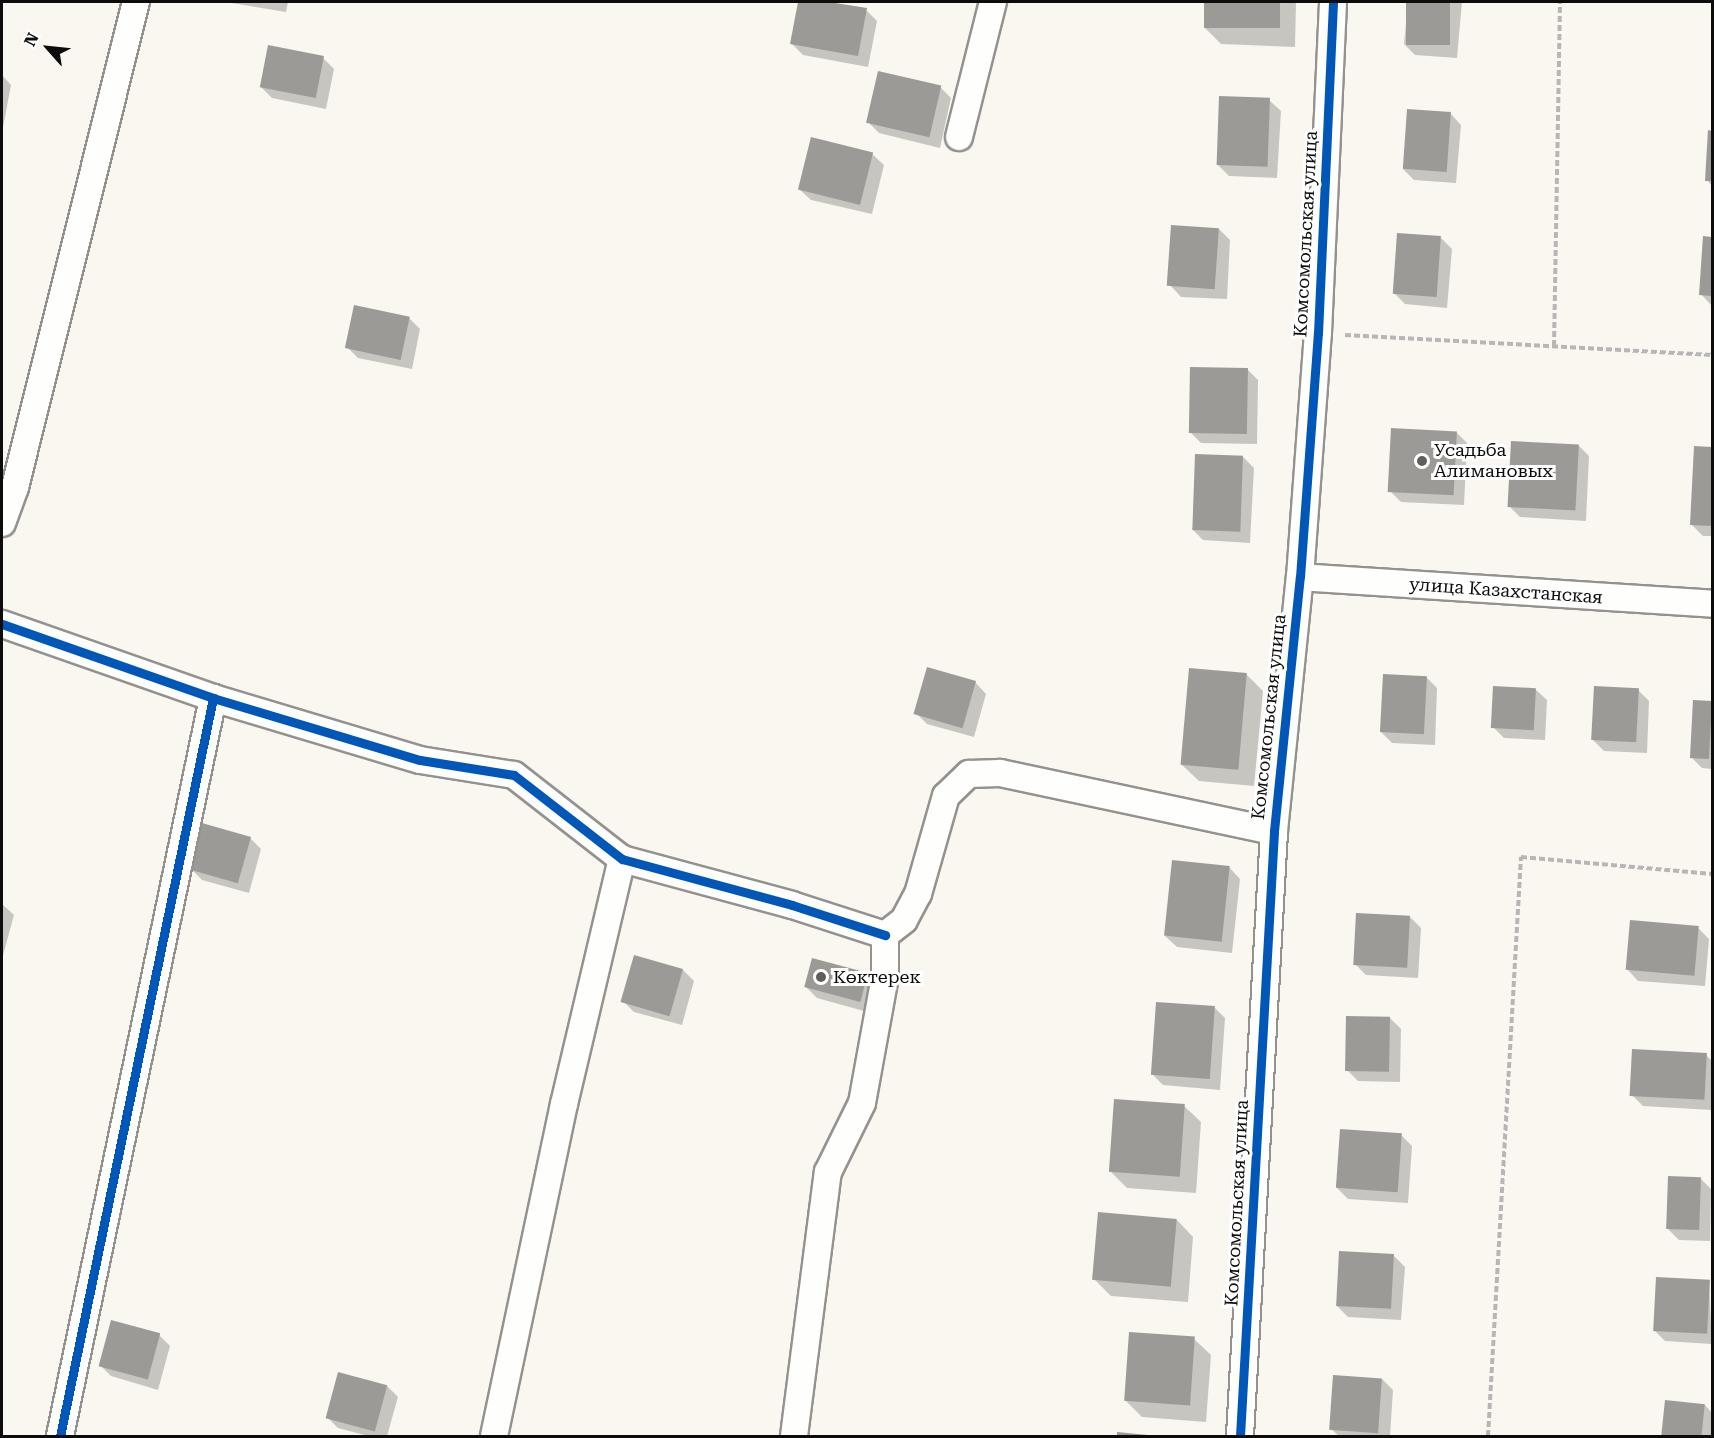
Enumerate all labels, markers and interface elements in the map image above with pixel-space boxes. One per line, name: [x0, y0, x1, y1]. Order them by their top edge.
north arrow: [18, 18, 78, 78]
text: N: [20, 30, 43, 49]
street label: Комсомольская улица: [1290, 130, 1322, 338]
place label: Усадьба Алимановых: [1434, 440, 1553, 482]
marker: Усадьба Алимановых: [1415, 454, 1429, 468]
street label: улица Казахстанская: [1409, 573, 1603, 609]
street label: Комсомольская улица: [1247, 613, 1291, 821]
place label: Көктерек: [833, 966, 921, 988]
marker: Көктерек: [814, 970, 828, 984]
street label: Комсомольская улица: [1221, 1099, 1253, 1307]

